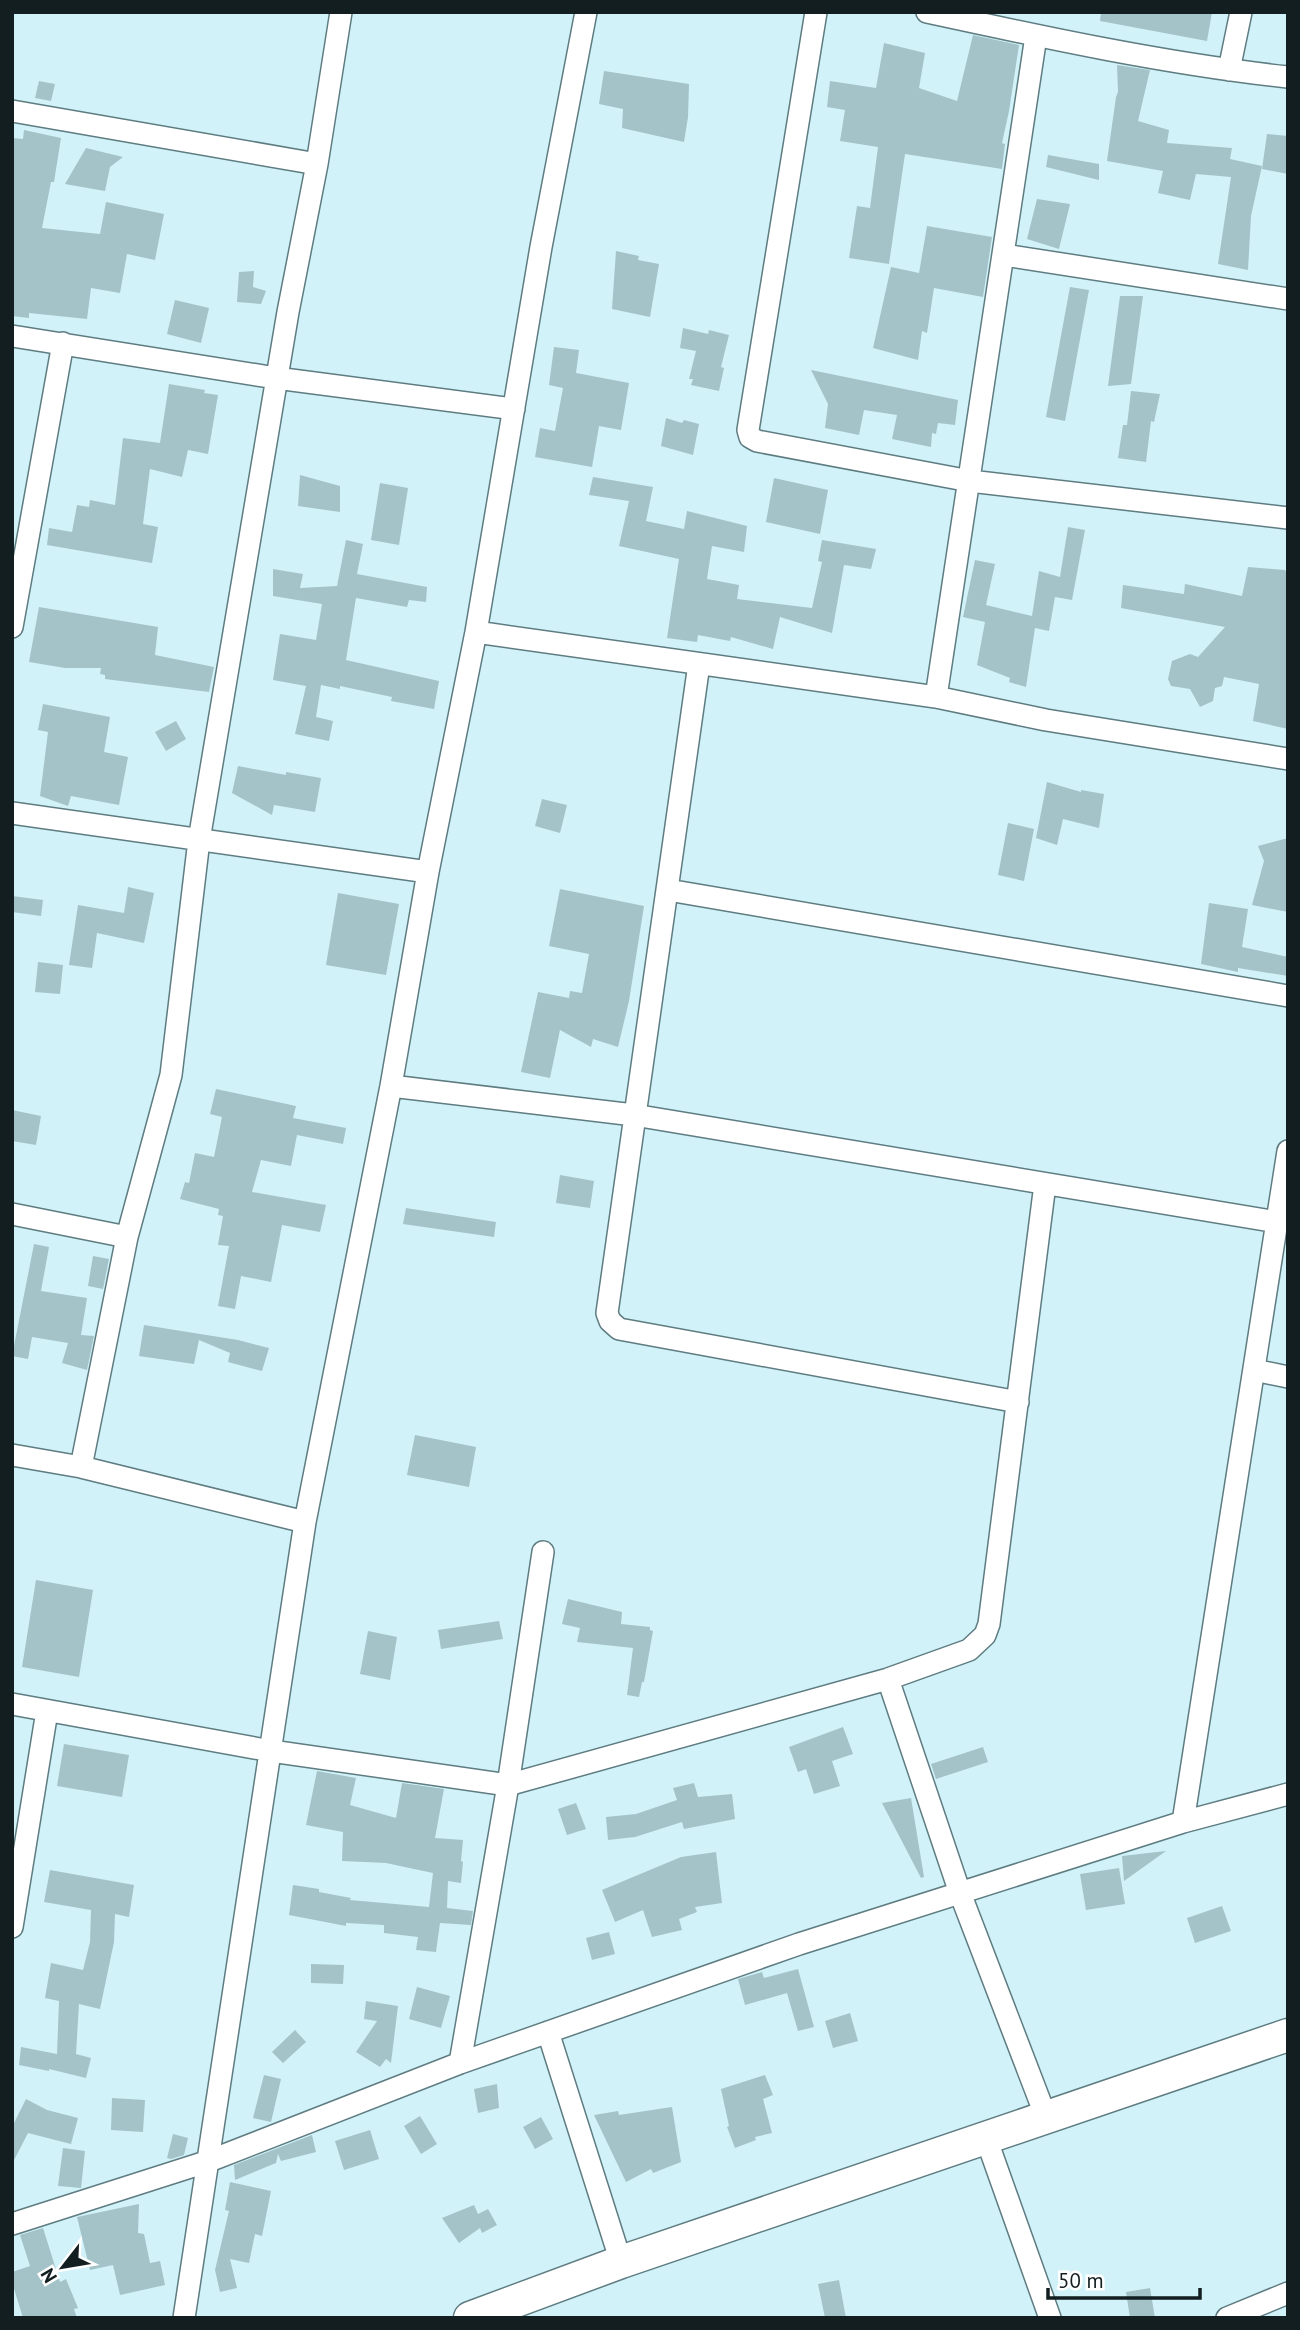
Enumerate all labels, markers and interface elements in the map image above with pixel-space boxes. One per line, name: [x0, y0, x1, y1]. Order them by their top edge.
north arrow: [28, 2232, 98, 2302]
scale bar: [1048, 2256, 1200, 2300]
text: N: [35, 2264, 62, 2287]
text: 50 m: [1058, 2267, 1104, 2294]

